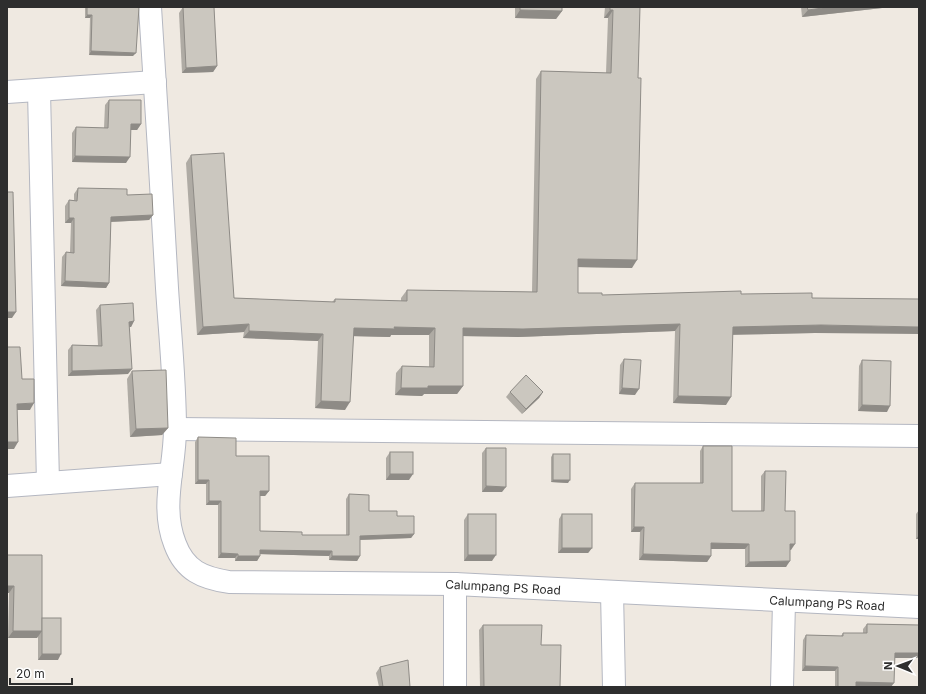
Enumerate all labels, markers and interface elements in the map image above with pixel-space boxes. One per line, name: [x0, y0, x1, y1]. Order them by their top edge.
street label: Calumpang PS Road: [445, 576, 561, 598]
street label: Calumpang PS Road: [769, 592, 885, 614]
north arrow: [878, 646, 918, 686]
scale bar: [10, 660, 72, 686]
text: N: [881, 662, 895, 670]
text: 20 m: [16, 666, 45, 681]

